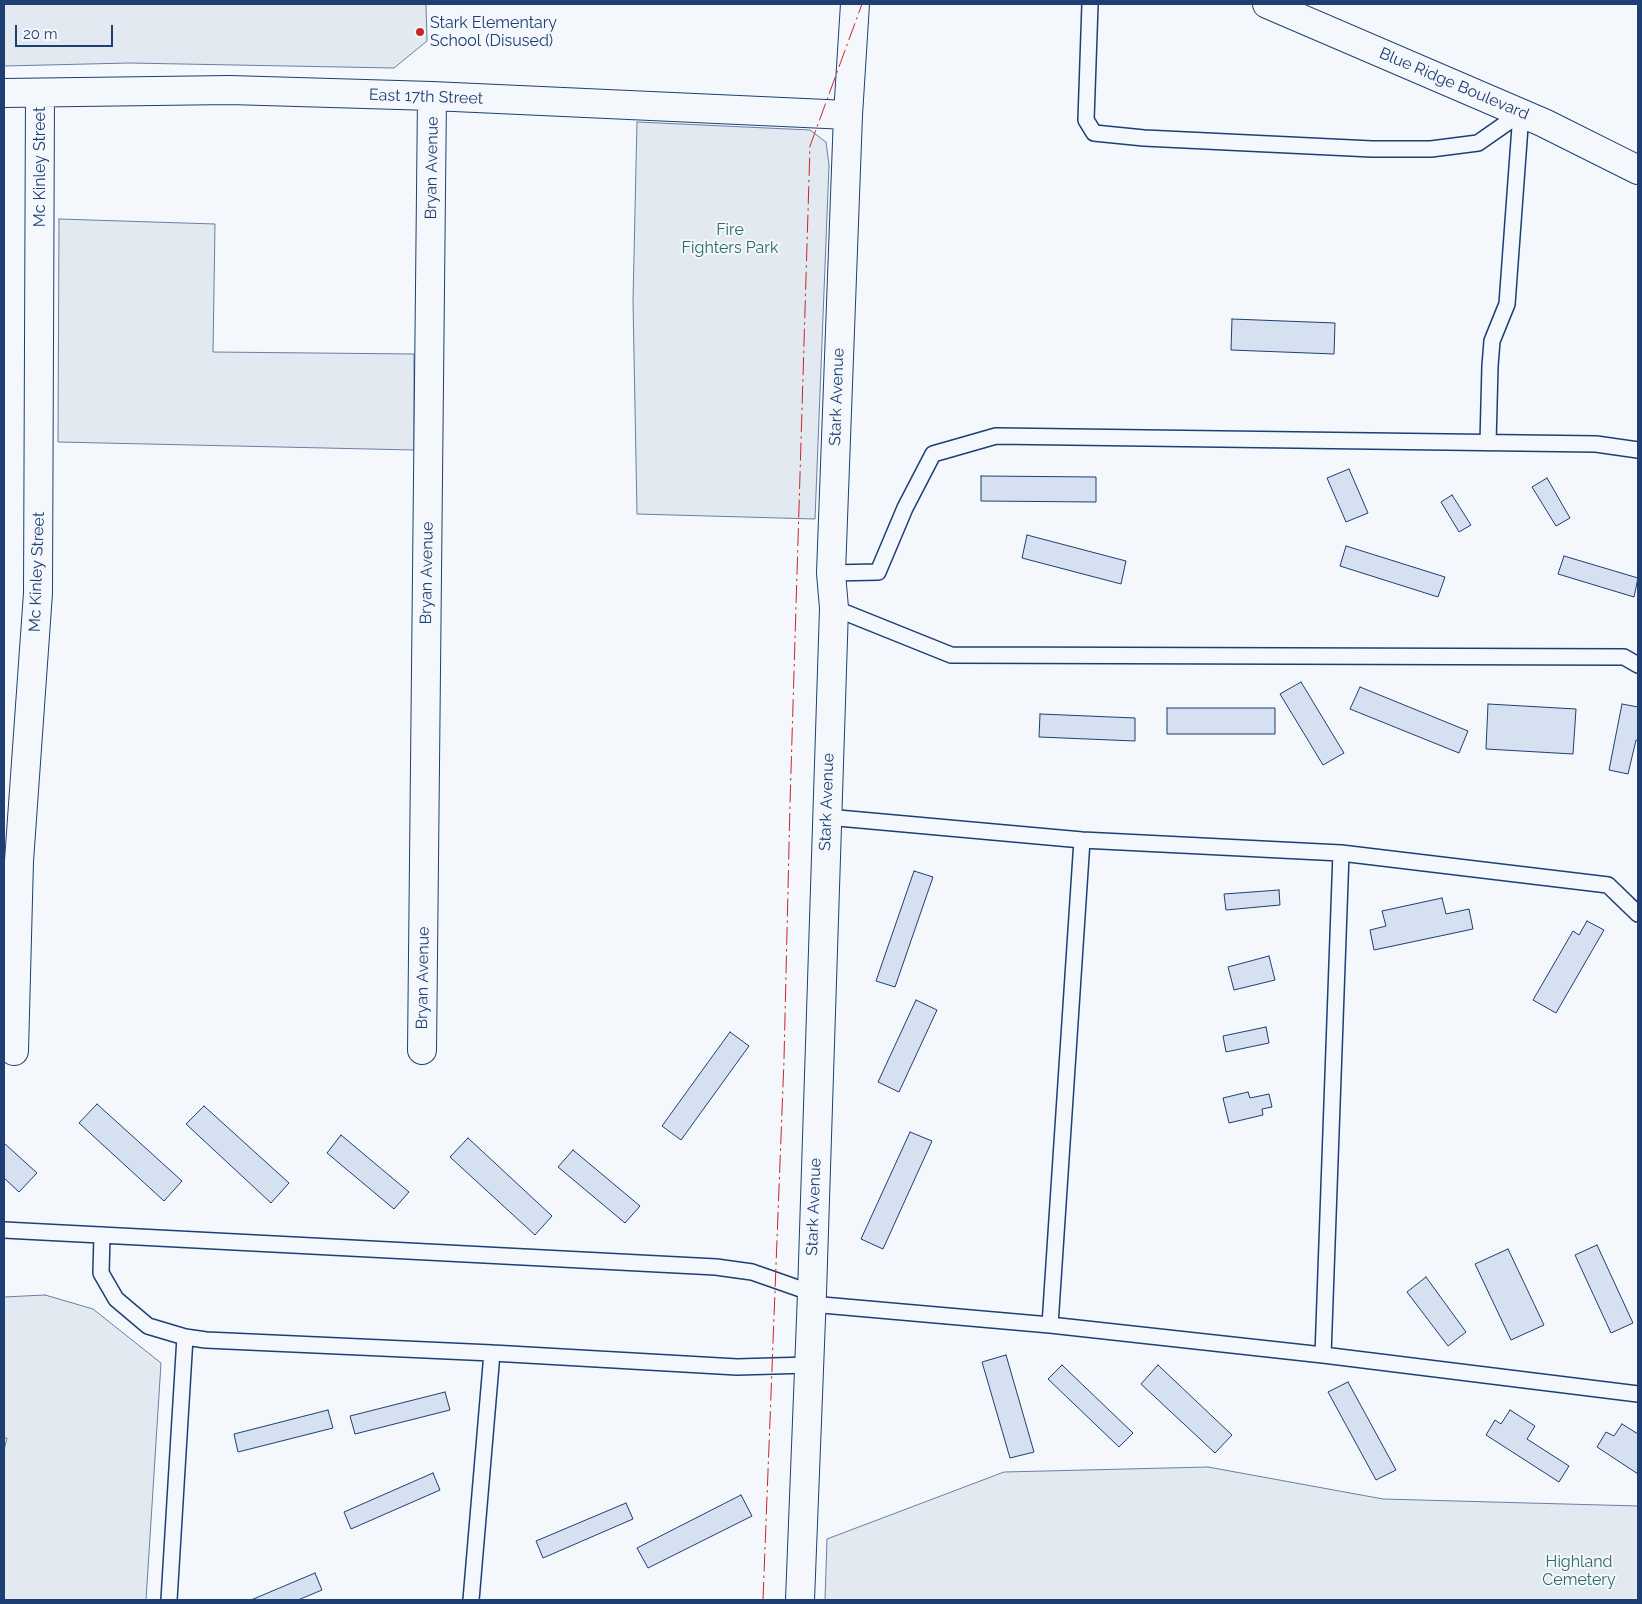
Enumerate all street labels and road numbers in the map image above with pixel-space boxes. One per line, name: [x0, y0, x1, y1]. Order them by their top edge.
street label: Blue Ridge Boulevard: [1376, 44, 1532, 124]
street label: East 17th Street: [369, 85, 483, 109]
street label: Mc Kinley Street: [30, 107, 50, 227]
street label: Bryan Avenue: [422, 116, 442, 220]
street label: Stark Avenue: [826, 348, 848, 446]
street label: Mc Kinley Street: [25, 511, 49, 633]
street label: Bryan Avenue: [417, 521, 437, 625]
street label: Stark Avenue: [816, 753, 838, 851]
street label: Bryan Avenue: [413, 926, 433, 1030]
street label: Stark Avenue: [803, 1158, 825, 1256]

